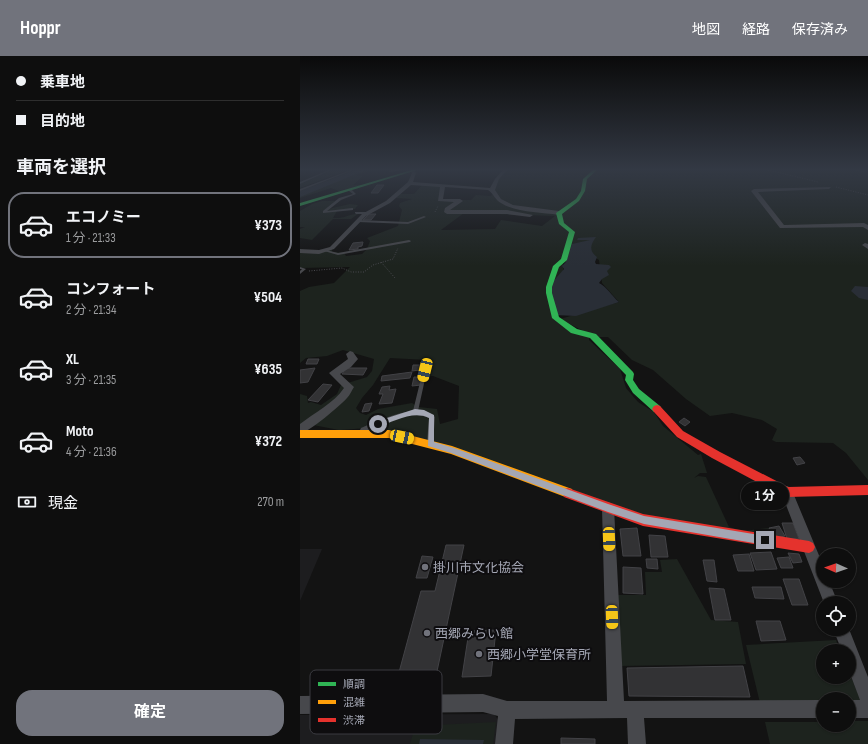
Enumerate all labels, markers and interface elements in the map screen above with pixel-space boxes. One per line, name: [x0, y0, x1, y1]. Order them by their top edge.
text: Hoppr: [20, 17, 61, 40]
text: 地図: [692, 21, 720, 38]
text: 経路: [742, 21, 770, 38]
text: 保存済み: [792, 21, 848, 38]
text: 乗車地: [40, 73, 85, 92]
text: 目的地: [40, 112, 85, 131]
text: 車両を選択: [16, 157, 106, 178]
icon: car: [18, 207, 54, 243]
text: エコノミー: [66, 208, 141, 227]
text: ¥373: [254, 216, 282, 235]
text: 1 分 · 21:33: [66, 230, 116, 246]
icon: car: [18, 279, 54, 315]
text: コンフォート: [66, 280, 156, 299]
text: ¥504: [254, 288, 282, 307]
text: 2 分 · 21:34: [66, 302, 116, 318]
text: XL: [66, 350, 79, 369]
icon: car: [18, 351, 54, 387]
car: [416, 357, 434, 383]
text: ¥635: [254, 360, 282, 379]
text: 3 分 · 21:35: [66, 372, 116, 388]
route start: [369, 415, 387, 433]
text: Moto: [66, 422, 93, 441]
icon: car: [18, 423, 54, 459]
car: [389, 429, 415, 445]
text: ¥372: [255, 432, 282, 451]
text: 4 分 · 21:36: [66, 444, 117, 460]
callout: 1 分: [741, 482, 789, 510]
text: 1 分: [755, 488, 775, 504]
icon: cash: [16, 491, 38, 513]
text: 現金: [48, 494, 78, 513]
text: 270 m: [257, 494, 284, 510]
car: [603, 527, 615, 551]
route end: [756, 531, 774, 549]
north arrow: [816, 548, 856, 588]
map controls: [816, 548, 856, 732]
place label: 掛川市文化協会: [433, 560, 524, 576]
marker: 掛川市文化協会: [420, 562, 430, 572]
button: locate: [816, 596, 856, 636]
car: [606, 605, 618, 629]
place label: 西郷みらい館: [435, 626, 513, 642]
marker: 西郷みらい館: [422, 628, 432, 638]
button: +: [816, 644, 856, 684]
place label: 西郷小学堂保育所: [487, 647, 591, 663]
marker: 西郷小学堂保育所: [474, 649, 484, 659]
legend: [310, 670, 442, 734]
text: 順調: [343, 678, 365, 691]
button: 確定: [16, 690, 284, 736]
button: −: [816, 692, 856, 732]
text: 混雑: [343, 696, 365, 709]
text: 渋滞: [343, 714, 365, 727]

